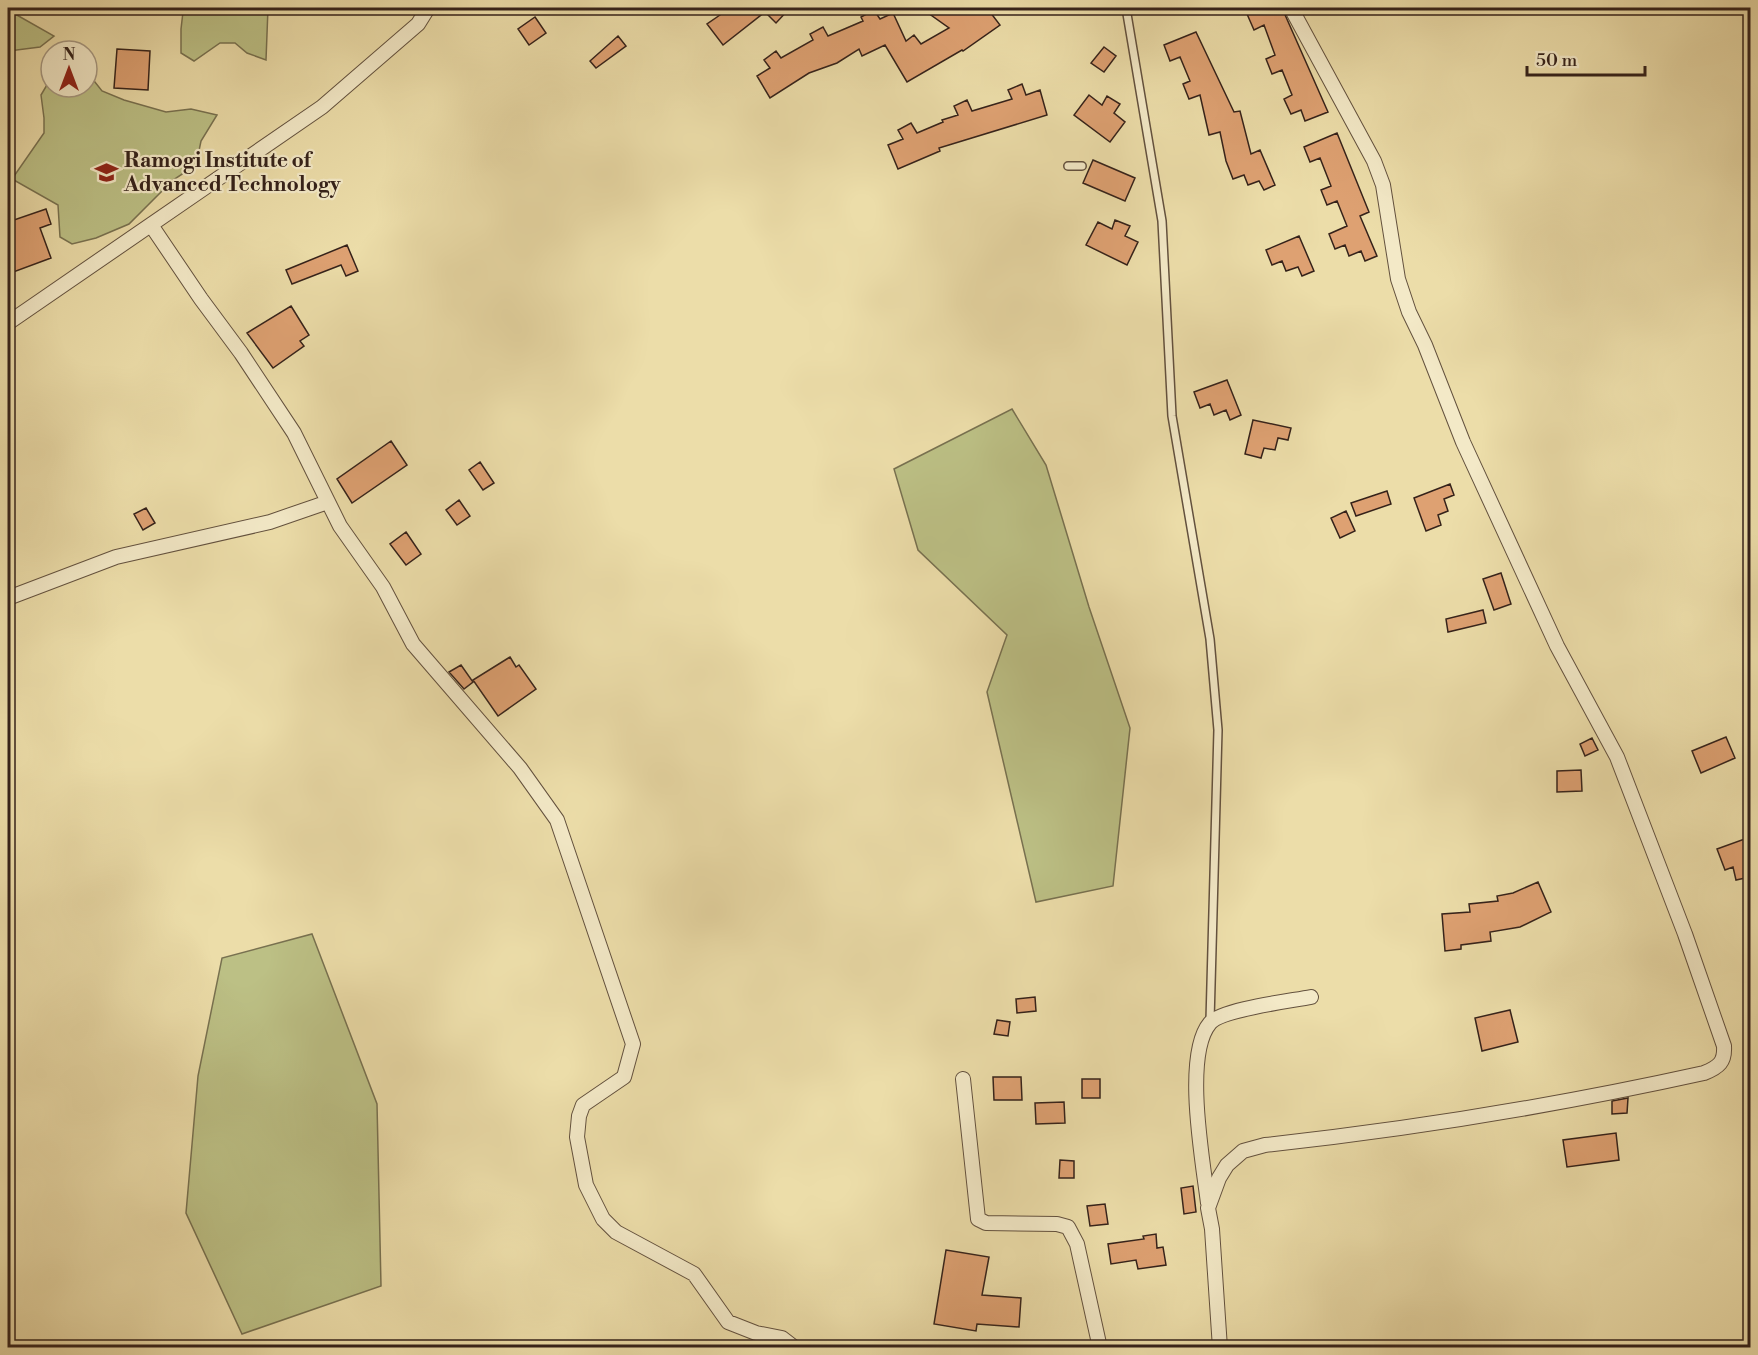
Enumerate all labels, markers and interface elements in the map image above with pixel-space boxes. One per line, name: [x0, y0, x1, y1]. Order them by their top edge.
north arrow: [39, 39, 99, 99]
scale bar: [1527, 39, 1646, 77]
text: N: [63, 45, 76, 65]
text: 50 m: [1536, 49, 1578, 72]
place label: Ramogi Institute of Advanced Technology: [123, 148, 341, 198]
school or university icon: Ramogi Institute of Advanced Technology: [93, 159, 119, 185]

